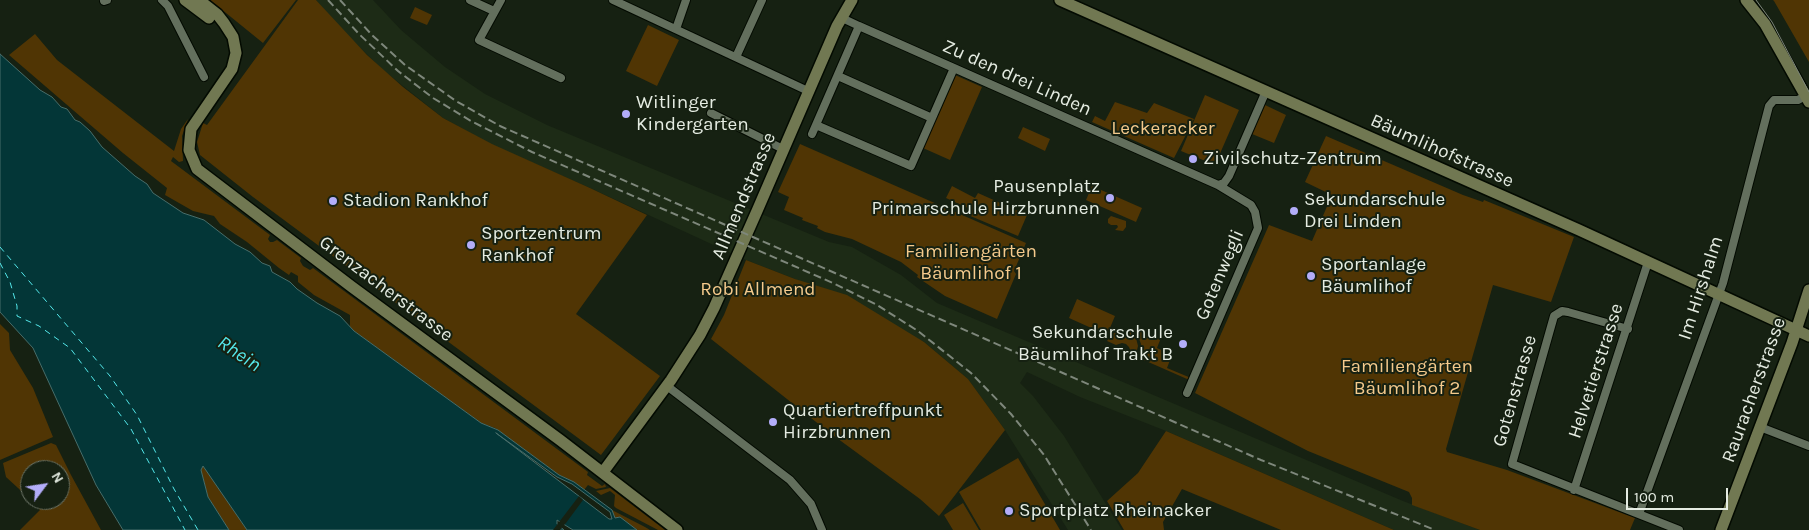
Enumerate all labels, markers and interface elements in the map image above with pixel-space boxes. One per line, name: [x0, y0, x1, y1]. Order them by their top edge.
street label: Zu den drei Linden: [939, 35, 1095, 121]
place label: Witlinger Kindergarten: [636, 92, 749, 136]
marker: Witlinger Kindergarten: [620, 108, 632, 120]
street label: Bäumlihofstrasse: [1367, 109, 1517, 193]
park label: Leckeracker: [1111, 118, 1215, 140]
street label: Allmendstrasse: [707, 129, 781, 263]
place label: Zivilschutz-Zentrum: [1203, 148, 1382, 170]
marker: Zivilschutz-Zentrum: [1187, 153, 1199, 165]
place label: Pausenplatz Primarschule Hirzbrunnen: [871, 176, 1100, 220]
place label: Sekundarschule Drei Linden: [1304, 189, 1445, 233]
place label: Stadion Rankhof: [343, 190, 488, 212]
marker: Pausenplatz Primarschule Hirzbrunnen: [1104, 192, 1116, 204]
marker: Stadion Rankhof: [327, 195, 339, 207]
marker: Sekundarschule Drei Linden: [1288, 205, 1300, 217]
place label: Sportzentrum Rankhof: [481, 223, 602, 267]
street label: Gotenwegli: [1191, 226, 1249, 324]
street label: Grenzacherstrasse: [314, 231, 458, 347]
street label: Im Hirshalm: [1673, 233, 1729, 343]
marker: Sportzentrum Rankhof: [465, 239, 477, 251]
park label: Familiengärten Bäumlihof 1: [905, 241, 1037, 285]
place label: Sportanlage Bäumlihof: [1321, 254, 1426, 298]
marker: Sportanlage Bäumlihof: [1305, 270, 1317, 282]
park label: Robi Allmend: [700, 279, 816, 301]
street label: Helvetierstrasse: [1563, 301, 1629, 441]
street label: Rauracherstrasse: [1717, 314, 1791, 466]
place label: Sekundarschule Bäumlihof Trakt B: [1018, 322, 1173, 366]
water label: Rhein: [213, 331, 265, 377]
street label: Gotenstrasse: [1488, 333, 1542, 449]
marker: Sekundarschule Bäumlihof Trakt B: [1177, 338, 1189, 350]
park label: Familiengärten Bäumlihof 2: [1341, 356, 1473, 400]
place label: Quartiertreffpunkt Hirzbrunnen: [783, 400, 942, 444]
marker: Quartiertreffpunkt Hirzbrunnen: [767, 416, 779, 428]
north arrow: [20, 460, 70, 510]
text: N: [48, 469, 67, 486]
scale bar: [1629, 478, 1732, 510]
text: 100 m: [1634, 488, 1674, 506]
place label: Sportplatz Rheinacker: [1019, 500, 1211, 522]
marker: Sportplatz Rheinacker: [1003, 505, 1015, 517]

